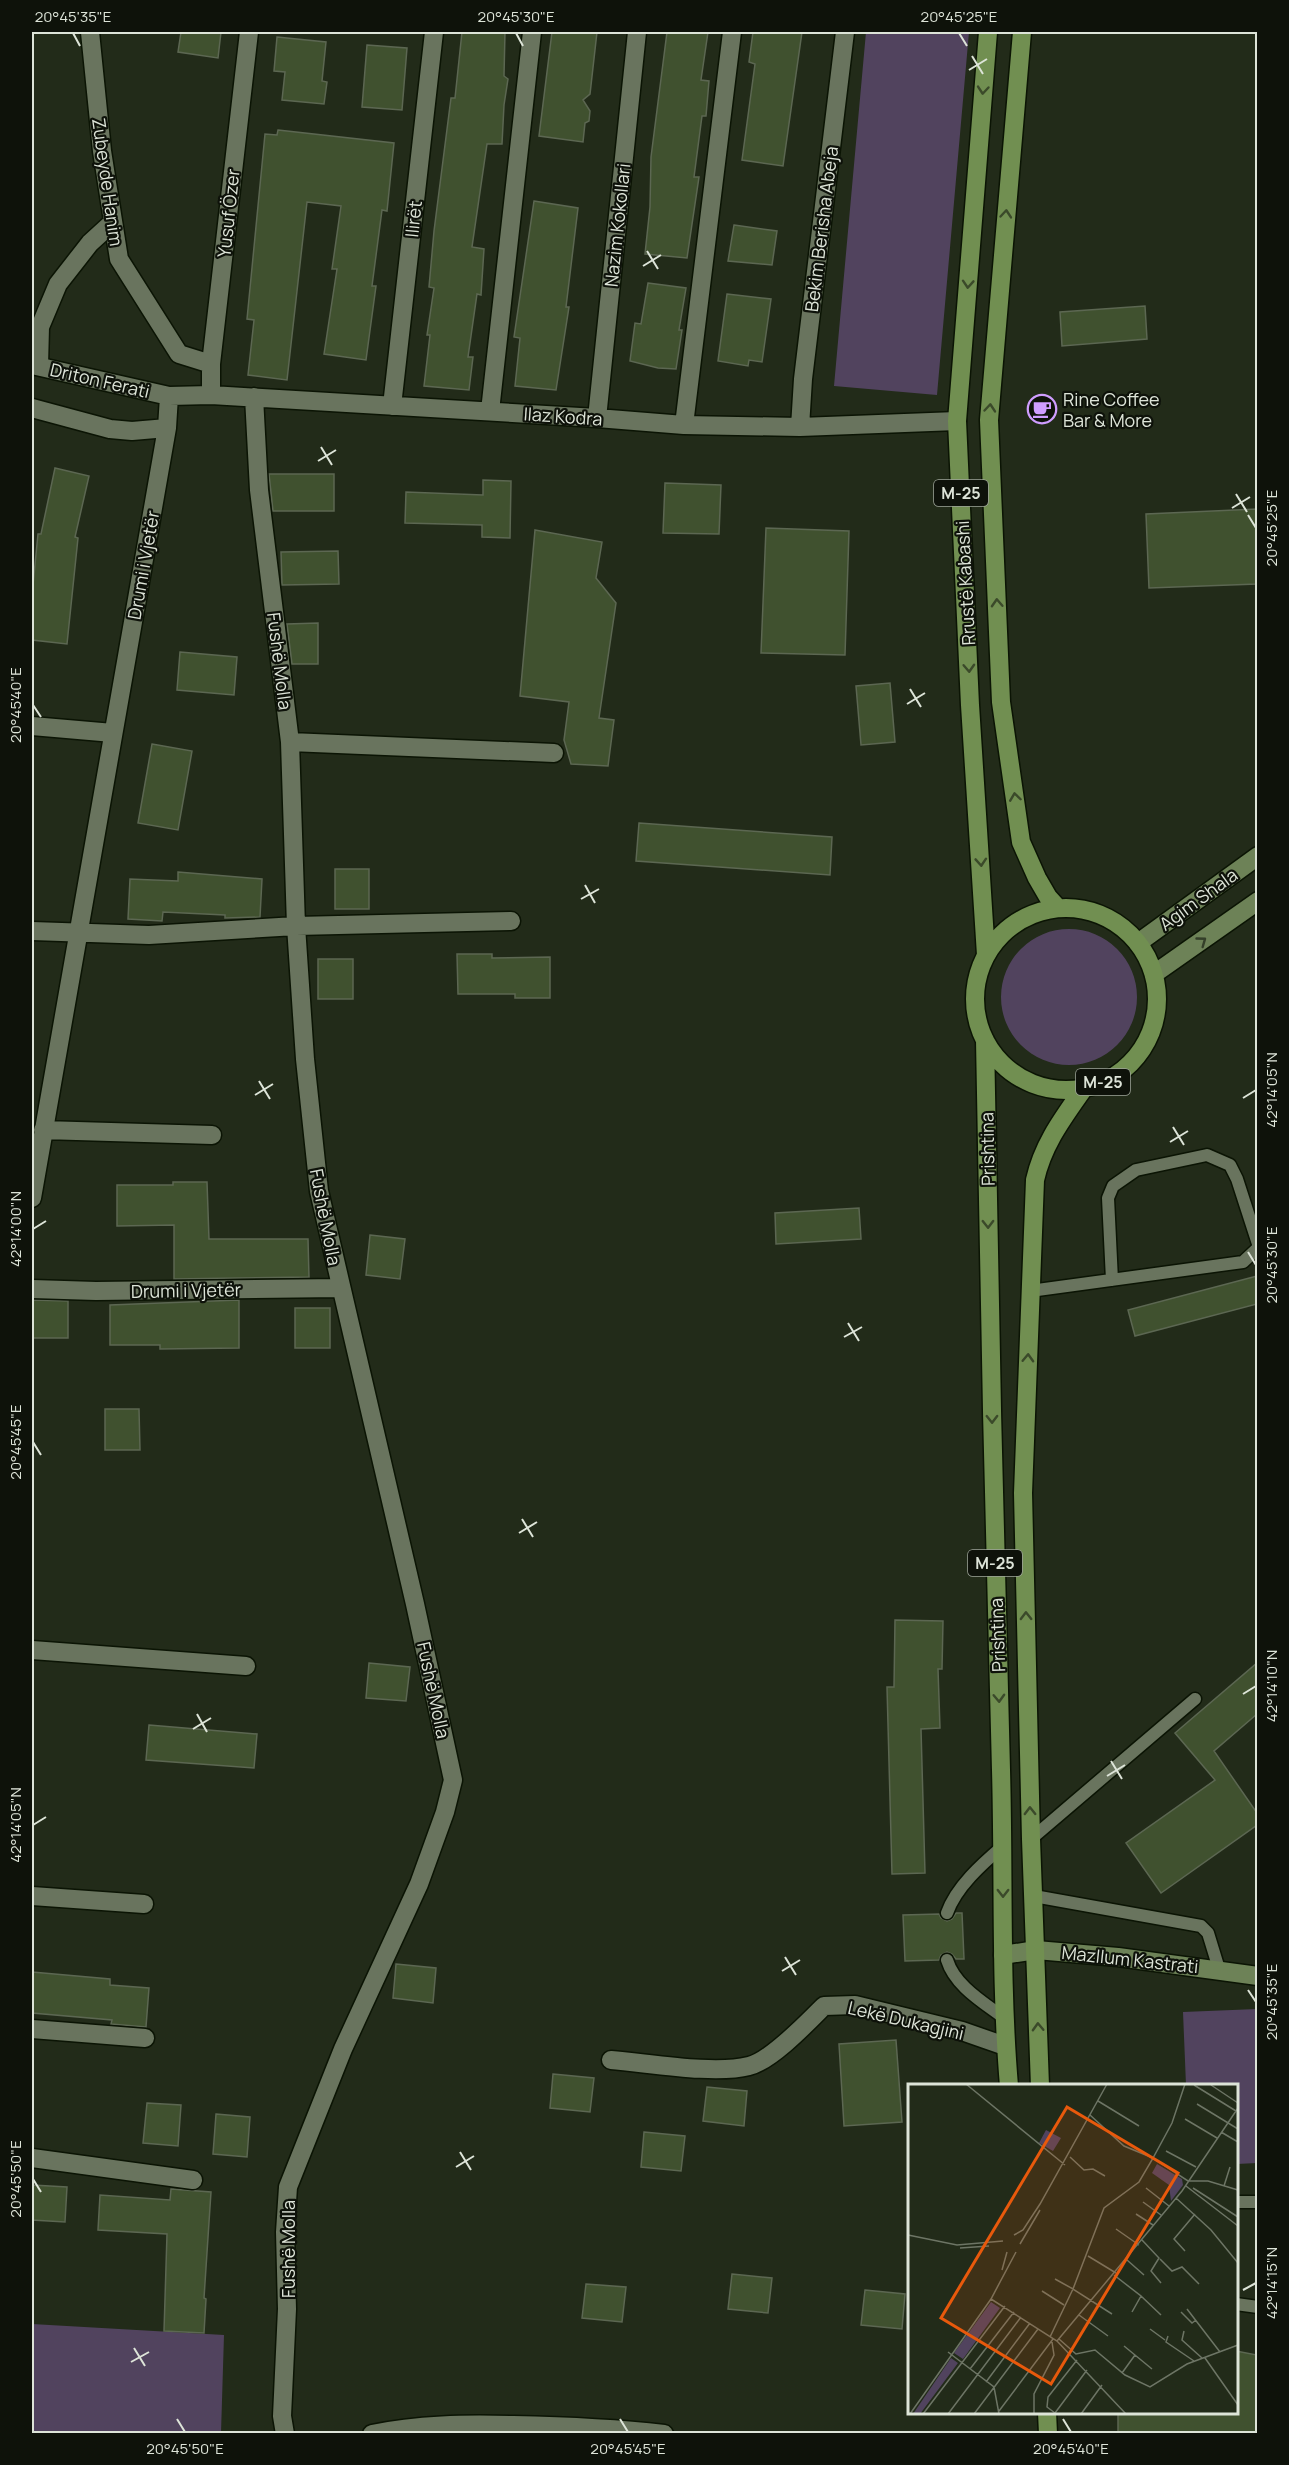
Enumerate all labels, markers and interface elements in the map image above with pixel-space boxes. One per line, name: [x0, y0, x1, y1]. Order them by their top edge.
text: 20°45'35"E: [35, 6, 111, 27]
text: 20°45'30"E: [477, 6, 555, 27]
text: 20°45'25"E: [921, 6, 997, 27]
one-way arrow: [977, 85, 990, 94]
street label: Zubeyde Hanim: [87, 116, 129, 248]
street label: Bekim Berisha Abeja: [799, 145, 843, 313]
street label: Nazim Kokollari: [599, 162, 635, 288]
street label: Yusuf Özer: [211, 167, 245, 258]
street label: Ilirët: [399, 199, 427, 239]
one-way arrow: [999, 209, 1012, 218]
one-way arrow: [962, 280, 975, 289]
street label: Driton Ferati: [48, 357, 152, 403]
place label: Rine Coffee Bar & More: [1063, 387, 1159, 432]
cafe icon: Rine Coffee Bar & More: [1026, 393, 1058, 425]
street label: Ilaz Kodra: [523, 401, 603, 431]
one-way arrow: [983, 404, 996, 413]
road number: M-25: [934, 480, 988, 506]
text: 20°45'25"E: [1261, 490, 1282, 566]
street label: Drumi i Vjetër: [122, 508, 164, 621]
street label: Rrustë Kabashi: [950, 520, 980, 646]
one-way arrow: [991, 598, 1003, 607]
street label: Fushë Molla: [262, 611, 298, 711]
one-way arrow: [962, 663, 975, 672]
text: 20°45'40"E: [5, 667, 26, 743]
one-way arrow: [1009, 792, 1021, 802]
one-way arrow: [974, 858, 987, 867]
street label: Agim Shala: [1154, 863, 1242, 935]
one-way arrow: [1196, 937, 1207, 948]
text: 42°14'05"N: [1261, 1052, 1282, 1128]
road number: M-25: [1076, 1069, 1130, 1095]
street label: Prishtina: [974, 1112, 1000, 1186]
street label: Fushë Molla: [305, 1167, 347, 1267]
text: 42°14'00"N: [5, 1191, 26, 1267]
one-way arrow: [982, 1220, 994, 1229]
text: 20°45'30"E: [1261, 1226, 1282, 1304]
street label: Drumi i Vjetër: [131, 1277, 242, 1303]
one-way arrow: [1021, 1354, 1034, 1363]
text: 20°45'45"E: [5, 1404, 26, 1480]
one-way arrow: [985, 1415, 998, 1424]
road number: M-25: [968, 1550, 1022, 1576]
street label: Prishtina: [984, 1598, 1010, 1672]
one-way arrow: [1019, 1612, 1032, 1621]
street label: Fushë Molla: [412, 1639, 456, 1741]
text: 42°14'10"N: [1261, 1650, 1282, 1722]
one-way arrow: [992, 1694, 1005, 1703]
text: 42°14'05"N: [5, 1787, 26, 1863]
one-way arrow: [1024, 1807, 1036, 1816]
one-way arrow: [997, 1888, 1009, 1897]
street label: Mazllum Kastrati: [1060, 1940, 1200, 1978]
text: 20°45'35"E: [1261, 1964, 1282, 2040]
street label: Lekë Dukagjini: [846, 1995, 966, 2045]
one-way arrow: [1032, 2023, 1044, 2032]
inset map: [908, 2084, 1238, 2414]
text: 20°45'50"E: [5, 2140, 26, 2218]
street label: Fushë Molla: [276, 2200, 300, 2298]
text: 42°14'15"N: [1261, 2247, 1282, 2319]
text: 20°45'50"E: [146, 2438, 224, 2459]
text: 20°45'45"E: [590, 2438, 666, 2459]
text: 20°45'40"E: [1033, 2438, 1109, 2459]

